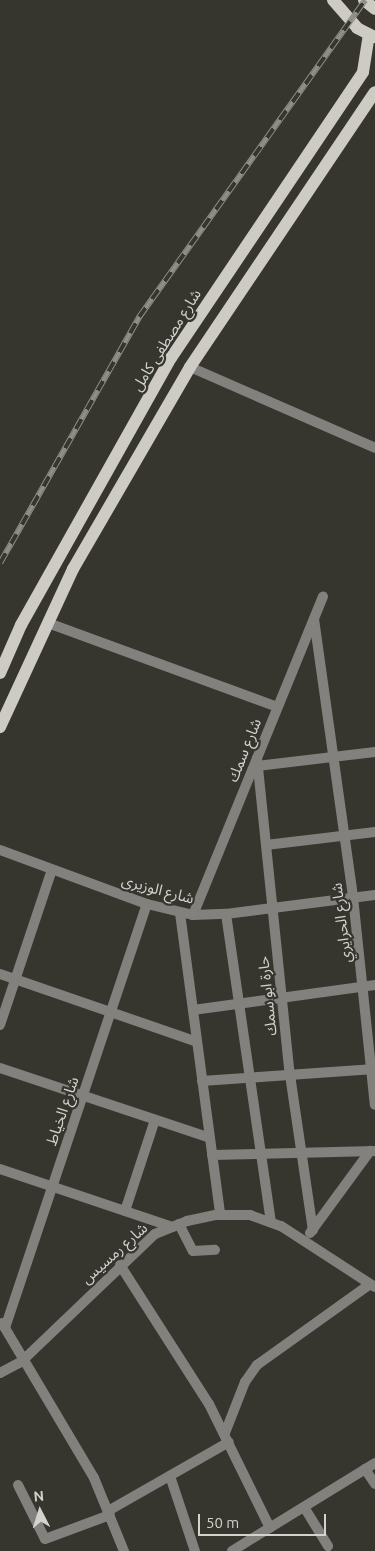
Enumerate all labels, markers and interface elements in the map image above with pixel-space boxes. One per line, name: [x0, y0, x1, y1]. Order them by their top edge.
street label: شارع مصطفى كامل: [127, 286, 205, 394]
street label: شارع سمك: [223, 716, 265, 784]
street label: شارع الوزيرى: [120, 871, 196, 907]
street label: شارع الحرايري: [327, 882, 355, 964]
street label: حارة ابو سمك: [254, 955, 280, 1037]
street label: شارع الخياط: [42, 1074, 82, 1148]
street label: شارع رمسيس: [77, 1219, 151, 1287]
north arrow: [15, 1486, 65, 1536]
text: N: [33, 1488, 45, 1504]
scale bar: [200, 1504, 328, 1536]
text: 50 m: [206, 1514, 239, 1531]

